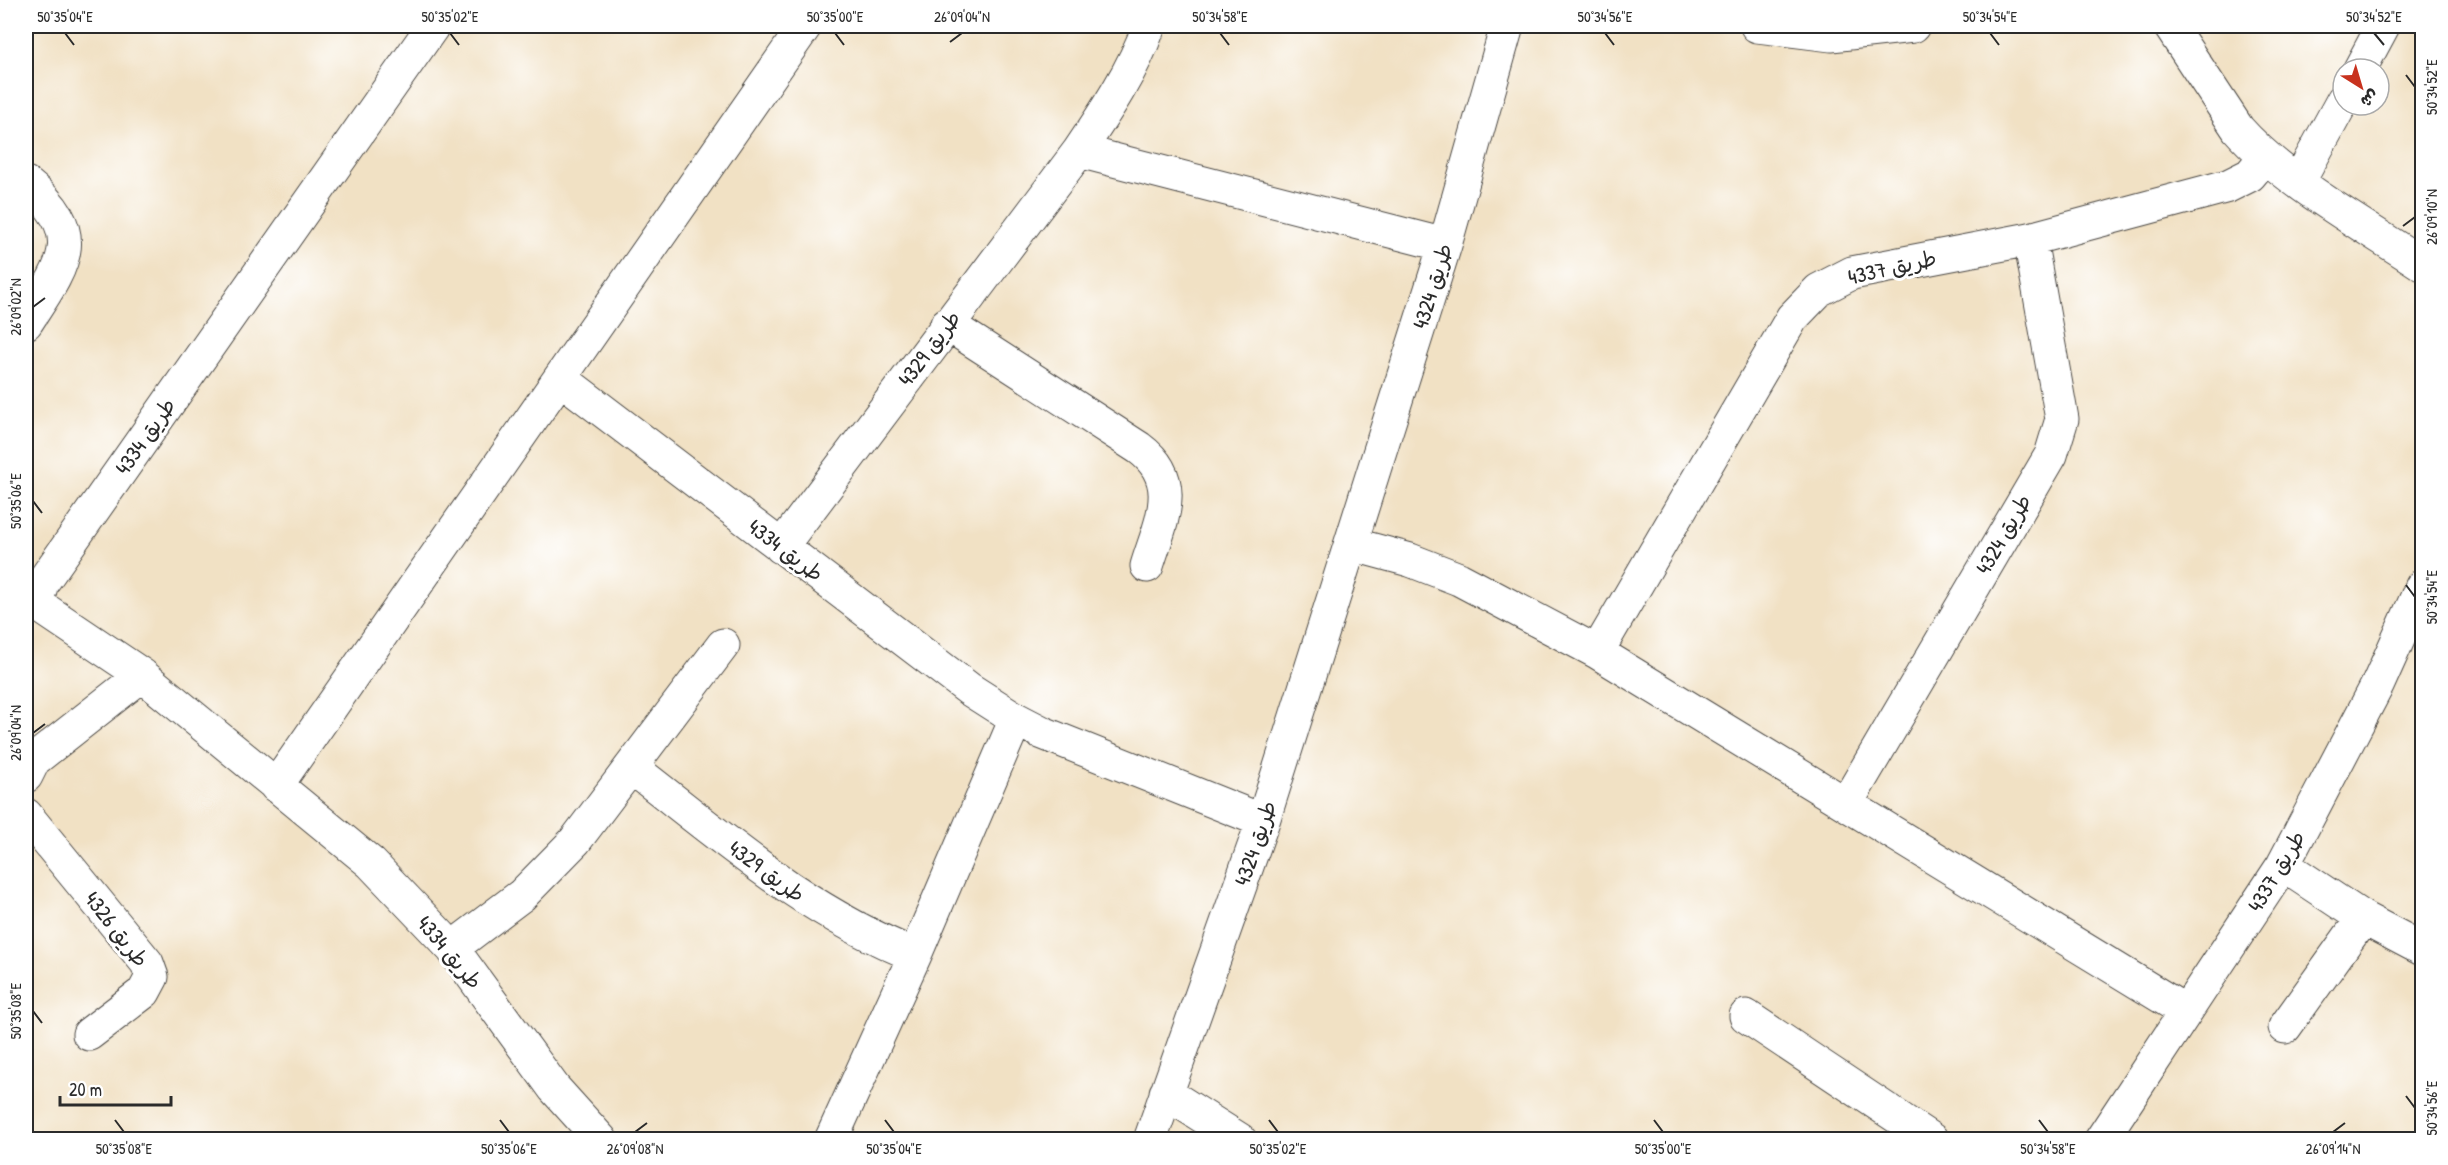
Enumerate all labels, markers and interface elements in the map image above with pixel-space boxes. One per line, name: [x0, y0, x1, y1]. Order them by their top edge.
text: 50°35'04"E: [37, 6, 93, 27]
text: 50°35'02"E: [422, 6, 479, 27]
text: 50°35'00"E: [807, 6, 864, 27]
text: 26°09'04"N: [934, 6, 990, 27]
text: 50°34'58"E: [1192, 6, 1248, 27]
text: 50°34'56"E: [1578, 6, 1633, 27]
text: 50°34'54"E: [1963, 6, 2018, 27]
text: 50°34'52"E: [2346, 6, 2402, 27]
north arrow: [2331, 57, 2391, 117]
text: 50°34'52"E: [2421, 59, 2442, 115]
text: ش: [2356, 85, 2384, 113]
text: 26°09'10"N: [2421, 189, 2442, 245]
street label: طريق 4324: [1405, 240, 1459, 332]
street label: طريق 4337: [1845, 242, 1939, 292]
text: 26°09'02"N: [5, 278, 26, 336]
street label: طريق 4329: [891, 304, 967, 392]
street label: طريق 4334: [108, 392, 182, 480]
text: 50°35'06"E: [5, 473, 26, 529]
street label: طريق 4324: [1968, 488, 2038, 580]
street label: طريق 4334: [742, 512, 830, 588]
text: 50°34'54"E: [2421, 569, 2442, 624]
text: 26°09'04"N: [5, 705, 26, 761]
street label: طريق 4324: [1227, 797, 1283, 889]
street label: طريق 4337: [2240, 825, 2312, 917]
street label: طريق 4329: [723, 833, 811, 909]
street label: طريق 4326: [78, 885, 156, 973]
street label: طريق 4334: [410, 909, 490, 995]
text: 50°35'08"E: [5, 982, 26, 1039]
scale bar: [60, 1069, 171, 1107]
text: 20 m: [69, 1077, 102, 1102]
text: 50°34'56"E: [2421, 1080, 2442, 1135]
text: 50°35'08"E: [96, 1138, 153, 1159]
text: 50°35'06"E: [481, 1138, 537, 1159]
text: 26°09'08"N: [607, 1138, 663, 1159]
text: 50°35'04"E: [866, 1138, 922, 1159]
text: 50°35'02"E: [1250, 1138, 1307, 1159]
text: 50°35'00"E: [1635, 1138, 1692, 1159]
text: 50°34'58"E: [2020, 1138, 2076, 1159]
text: 26°09'14"N: [2306, 1138, 2360, 1159]

